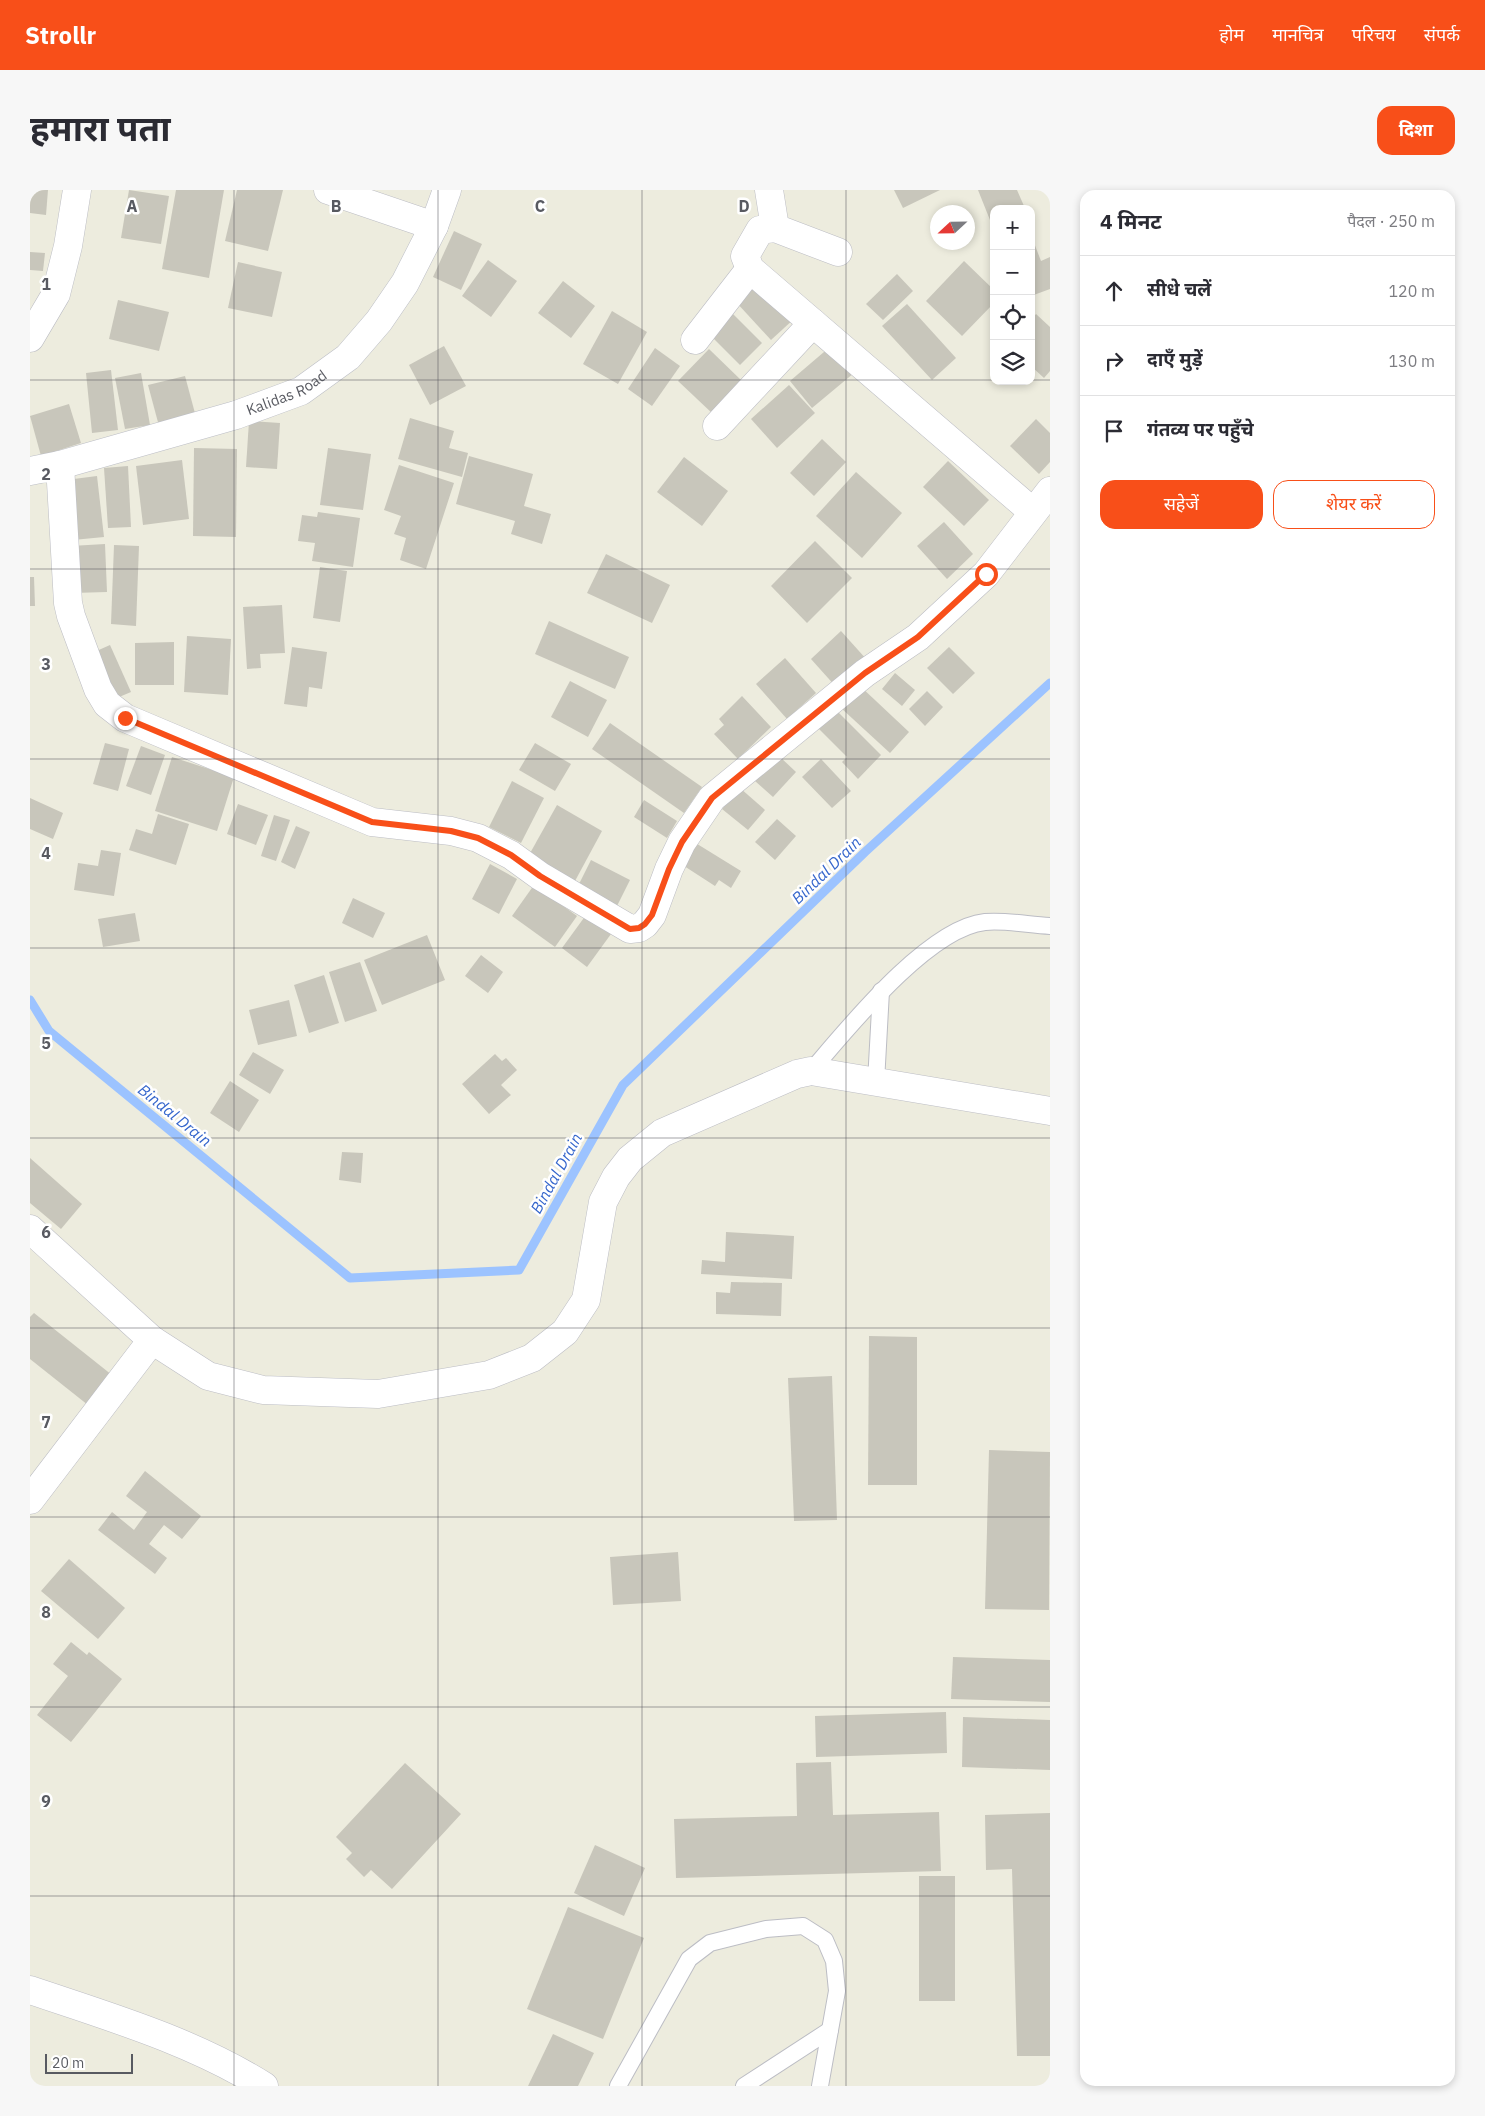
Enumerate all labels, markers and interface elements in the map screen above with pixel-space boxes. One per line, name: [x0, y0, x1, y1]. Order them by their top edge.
text: Strollr: [25, 19, 96, 51]
text: होम: [1219, 23, 1244, 46]
text: मानचित्र: [1272, 23, 1324, 46]
text: परिचय: [1352, 23, 1396, 46]
text: संपर्क: [1424, 23, 1460, 46]
text: हमारा पता: [30, 105, 170, 151]
button: दिशा: [1377, 106, 1455, 155]
text: A: [127, 196, 138, 216]
text: B: [331, 196, 342, 216]
text: C: [535, 196, 545, 216]
text: D: [738, 196, 750, 216]
north arrow: [930, 205, 975, 250]
map controls: [990, 205, 1035, 385]
button: +: [990, 205, 1035, 250]
text: 4 मिनट: [1100, 207, 1162, 235]
text: पैदल · 250 m: [1347, 211, 1435, 231]
button: −: [990, 250, 1035, 295]
text: 1: [41, 274, 51, 294]
icon: ahead: [1100, 277, 1128, 305]
text: सीधे चलें: [1147, 277, 1211, 301]
text: 120 m: [1388, 281, 1435, 301]
button: locate: [990, 295, 1035, 340]
button: layers: [990, 340, 1035, 385]
icon: right: [1100, 347, 1128, 375]
text: दाएँ मुड़ें: [1147, 347, 1203, 371]
text: 130 m: [1388, 351, 1435, 371]
street label: Kalidas Road: [244, 365, 330, 419]
icon: arrive: [1100, 417, 1128, 445]
text: गंतव्य पर पहुँचे: [1147, 417, 1254, 441]
text: 2: [41, 464, 51, 484]
button: सहेजें: [1100, 480, 1263, 529]
button: शेयर करें: [1273, 480, 1435, 529]
route start: [975, 563, 998, 586]
text: 3: [41, 654, 51, 674]
route end: [114, 707, 137, 730]
water label: Bindal Drain: [787, 832, 865, 908]
text: 4: [41, 843, 51, 863]
text: 5: [41, 1033, 51, 1053]
water label: Bindal Drain: [134, 1079, 216, 1151]
water label: Bindal Drain: [526, 1129, 586, 1217]
text: 6: [41, 1222, 51, 1242]
text: 7: [41, 1412, 51, 1432]
text: 8: [41, 1602, 51, 1622]
text: 9: [41, 1791, 51, 1811]
scale bar: [45, 2051, 132, 2074]
text: 20 m: [52, 2054, 84, 2072]

